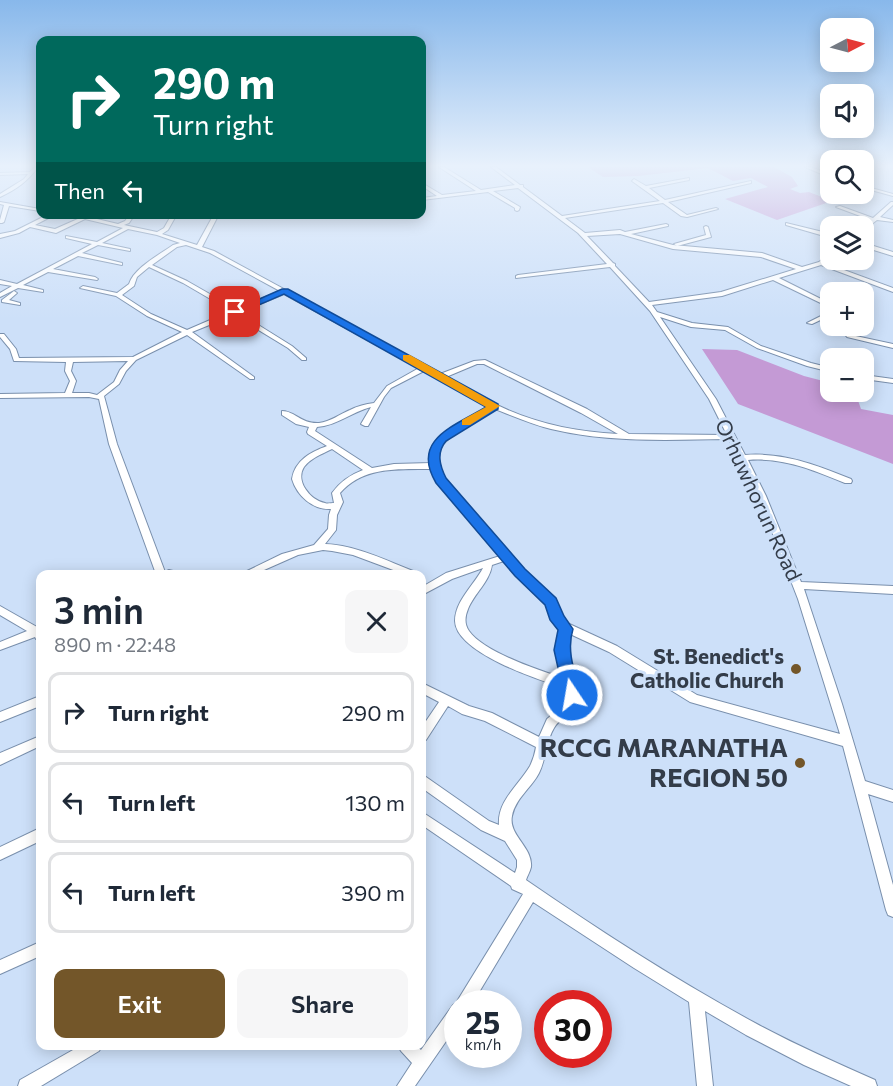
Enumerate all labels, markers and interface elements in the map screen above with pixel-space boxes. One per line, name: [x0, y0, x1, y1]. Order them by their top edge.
north arrow: [820, 18, 874, 72]
map controls: [820, 18, 874, 402]
text: 290 m: [153, 56, 275, 108]
icon: right: [54, 60, 132, 138]
button: sound: [820, 84, 874, 138]
text: Turn right: [153, 108, 273, 141]
button: search: [820, 150, 874, 204]
icon: left: [117, 174, 150, 207]
text: Then: [54, 177, 105, 204]
button: layers: [820, 216, 874, 270]
button: +: [820, 282, 874, 336]
pin: [209, 286, 260, 337]
icon: arrive: [218, 295, 251, 328]
button: −: [820, 348, 874, 402]
street label: Orhuwhorun Road: [711, 414, 808, 584]
text: 3 min: [54, 587, 144, 631]
button: close: [345, 590, 408, 653]
text: 890 m · 22:48: [54, 632, 176, 656]
place label: St. Benedict's Catholic Church: [630, 643, 784, 692]
marker: St. Benedict's Catholic Church: [789, 662, 803, 676]
position arrow: [540, 663, 604, 727]
icon: right: [57, 696, 90, 729]
text: Turn right: [108, 699, 209, 726]
text: 290 m: [342, 699, 405, 726]
place label: RCCG MARANATHA REGION 50: [540, 731, 788, 792]
marker: RCCG MARANATHA REGION 50: [793, 756, 807, 770]
icon: left: [57, 786, 90, 819]
text: Turn left: [108, 789, 195, 816]
text: 130 m: [345, 789, 405, 816]
icon: left: [57, 876, 90, 909]
text: Turn left: [108, 879, 195, 906]
text: 390 m: [341, 879, 405, 906]
button: Exit: [54, 969, 225, 1038]
button: Share: [237, 969, 408, 1038]
speed limit sign: 30: [534, 990, 612, 1068]
text: 25: [466, 1003, 500, 1040]
text: km/h: [465, 1035, 501, 1053]

